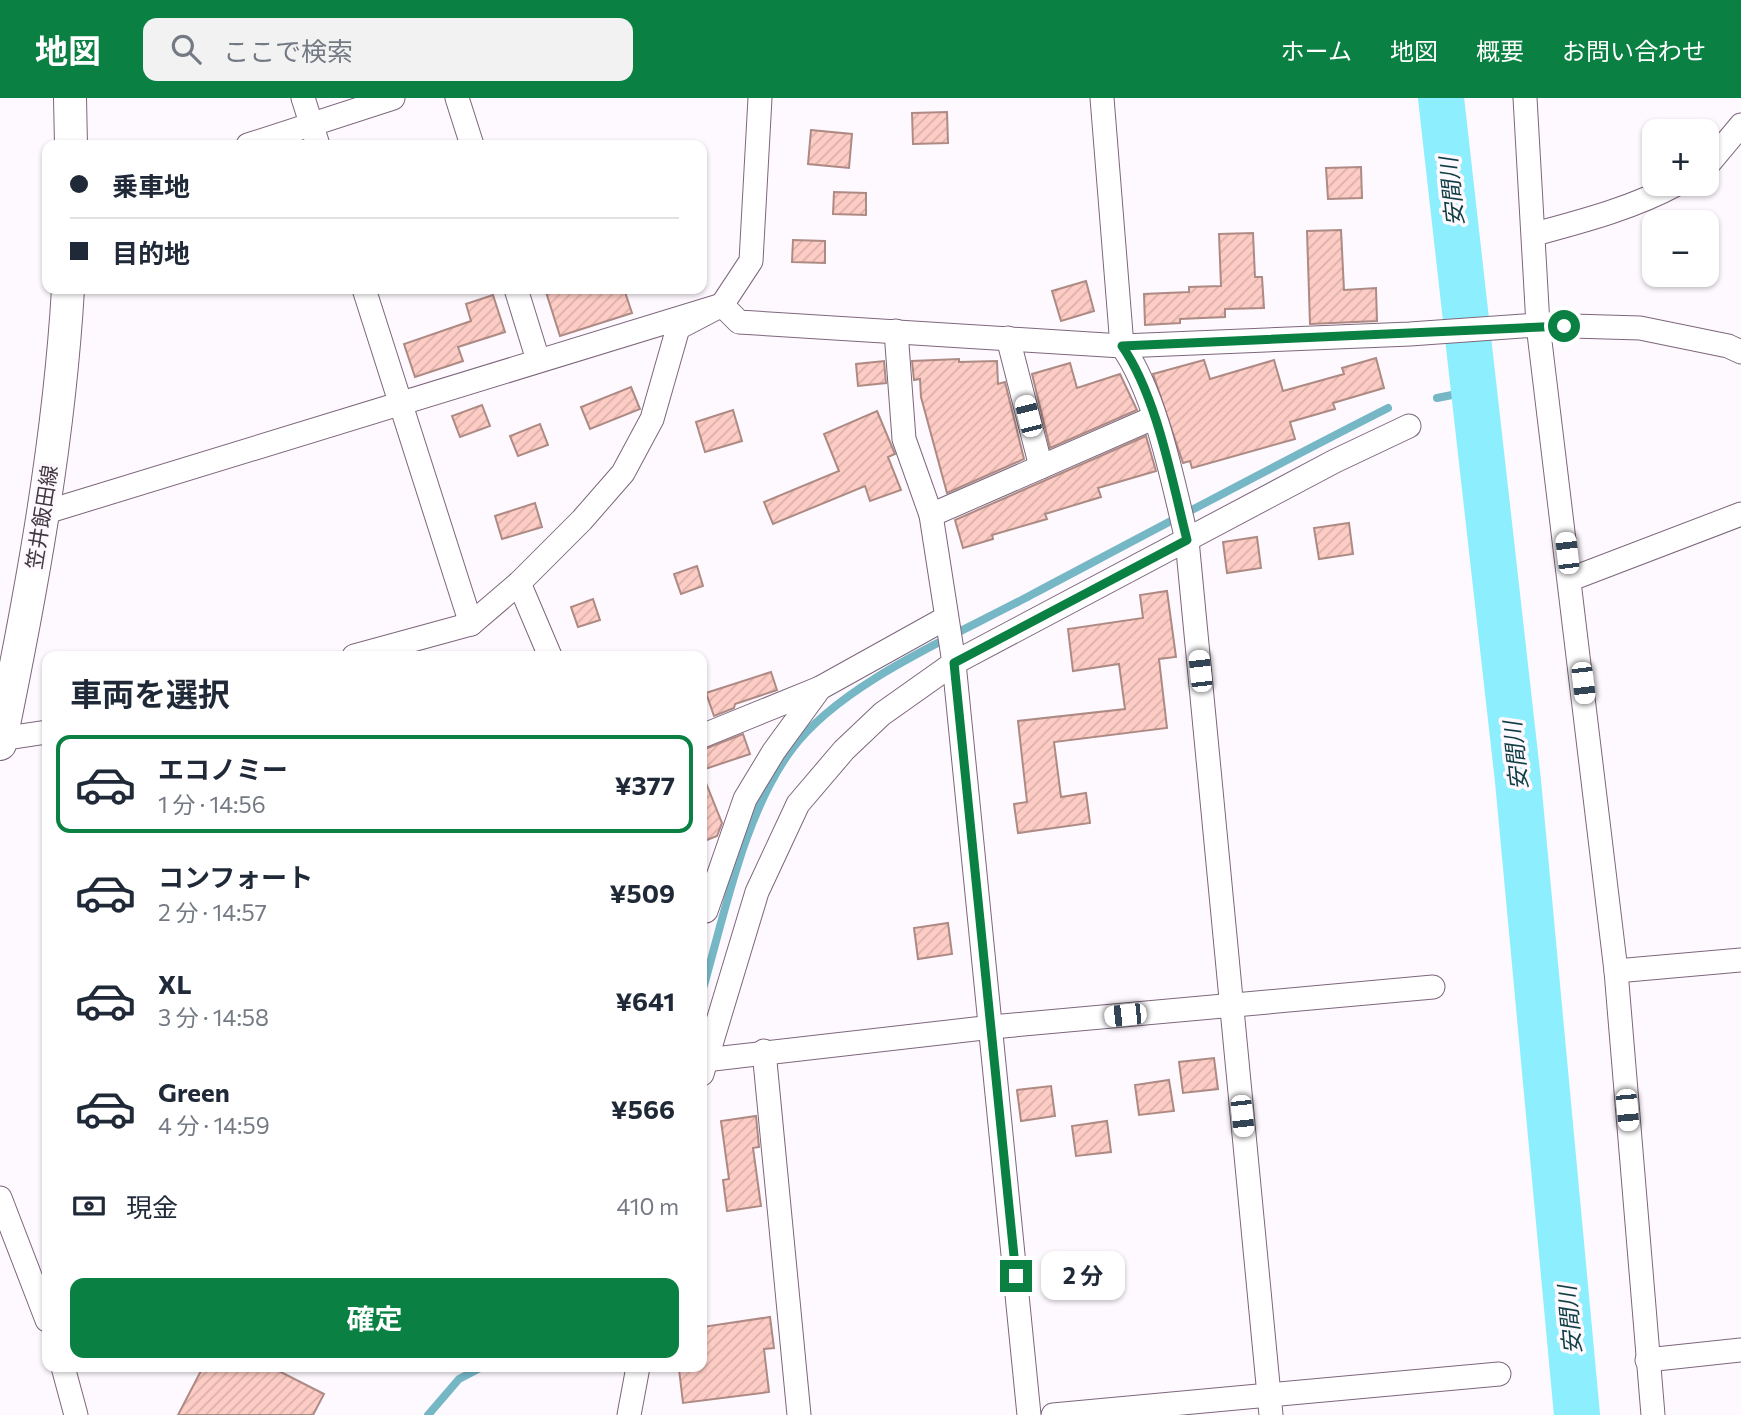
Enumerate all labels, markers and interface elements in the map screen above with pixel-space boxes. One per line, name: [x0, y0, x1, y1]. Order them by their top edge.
search box: [143, 18, 633, 81]
text: 地図: [35, 29, 101, 70]
icon: search: [167, 30, 205, 68]
text: ここで検索: [223, 35, 353, 66]
text: ホーム: [1281, 36, 1352, 65]
text: 地図: [1390, 36, 1438, 65]
text: 概要: [1476, 36, 1524, 65]
text: お問い合わせ: [1562, 36, 1706, 65]
map controls: [1642, 119, 1719, 287]
button: +: [1642, 119, 1719, 196]
water label: 安間川: [1433, 153, 1469, 228]
text: 乗車地: [112, 170, 190, 201]
button: −: [1642, 210, 1719, 287]
text: 目的地: [112, 237, 190, 268]
route start: [1548, 310, 1580, 342]
car: [1013, 393, 1044, 439]
street label: 笠井飯田線: [20, 463, 62, 571]
car: [1555, 531, 1580, 575]
car: [1188, 649, 1213, 693]
car: [1571, 661, 1596, 705]
text: 車両を選択: [70, 673, 230, 713]
water label: 安間川: [1497, 717, 1533, 792]
icon: car: [74, 753, 137, 816]
text: エコノミー: [158, 753, 288, 784]
text: ¥377: [615, 769, 675, 800]
text: 1 分 · 14:56: [158, 790, 266, 818]
icon: car: [74, 861, 137, 924]
text: コンフォート: [158, 861, 313, 892]
text: ¥509: [610, 877, 675, 908]
text: 2 分 · 14:57: [158, 898, 267, 926]
text: XL: [158, 968, 192, 999]
icon: car: [74, 969, 137, 1032]
text: ¥641: [615, 985, 675, 1016]
car: [1104, 1002, 1147, 1028]
text: 3 分 · 14:58: [158, 1003, 269, 1031]
text: Green: [158, 1076, 230, 1107]
icon: car: [74, 1077, 137, 1140]
car: [1615, 1088, 1640, 1132]
text: ¥566: [611, 1093, 675, 1124]
car: [1230, 1094, 1255, 1138]
text: 4 分 · 14:59: [158, 1111, 270, 1139]
icon: cash: [70, 1187, 108, 1225]
text: 現金: [126, 1191, 178, 1222]
text: 410 m: [617, 1192, 679, 1220]
callout: 2 分: [1040, 1252, 1124, 1300]
route end: [1000, 1260, 1032, 1292]
text: 2 分: [1063, 1261, 1103, 1289]
button: 確定: [70, 1278, 679, 1358]
water label: 安間川: [1552, 1281, 1586, 1356]

